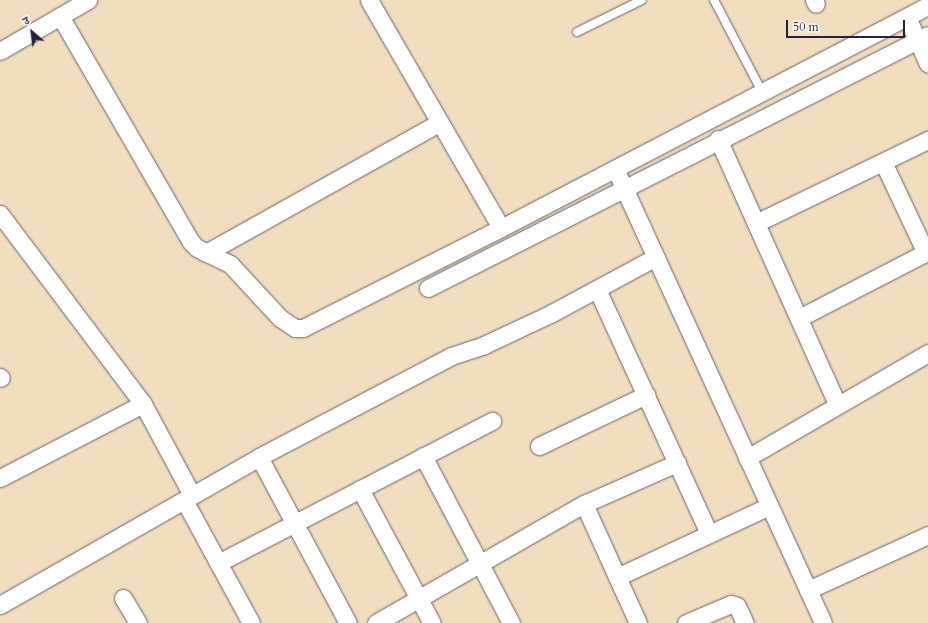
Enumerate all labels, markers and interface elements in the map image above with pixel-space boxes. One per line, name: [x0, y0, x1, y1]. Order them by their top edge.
north arrow: [12, 12, 52, 52]
scale bar: [788, 12, 907, 38]
text: उ: [20, 13, 32, 29]
text: 50 m: [793, 19, 819, 35]

